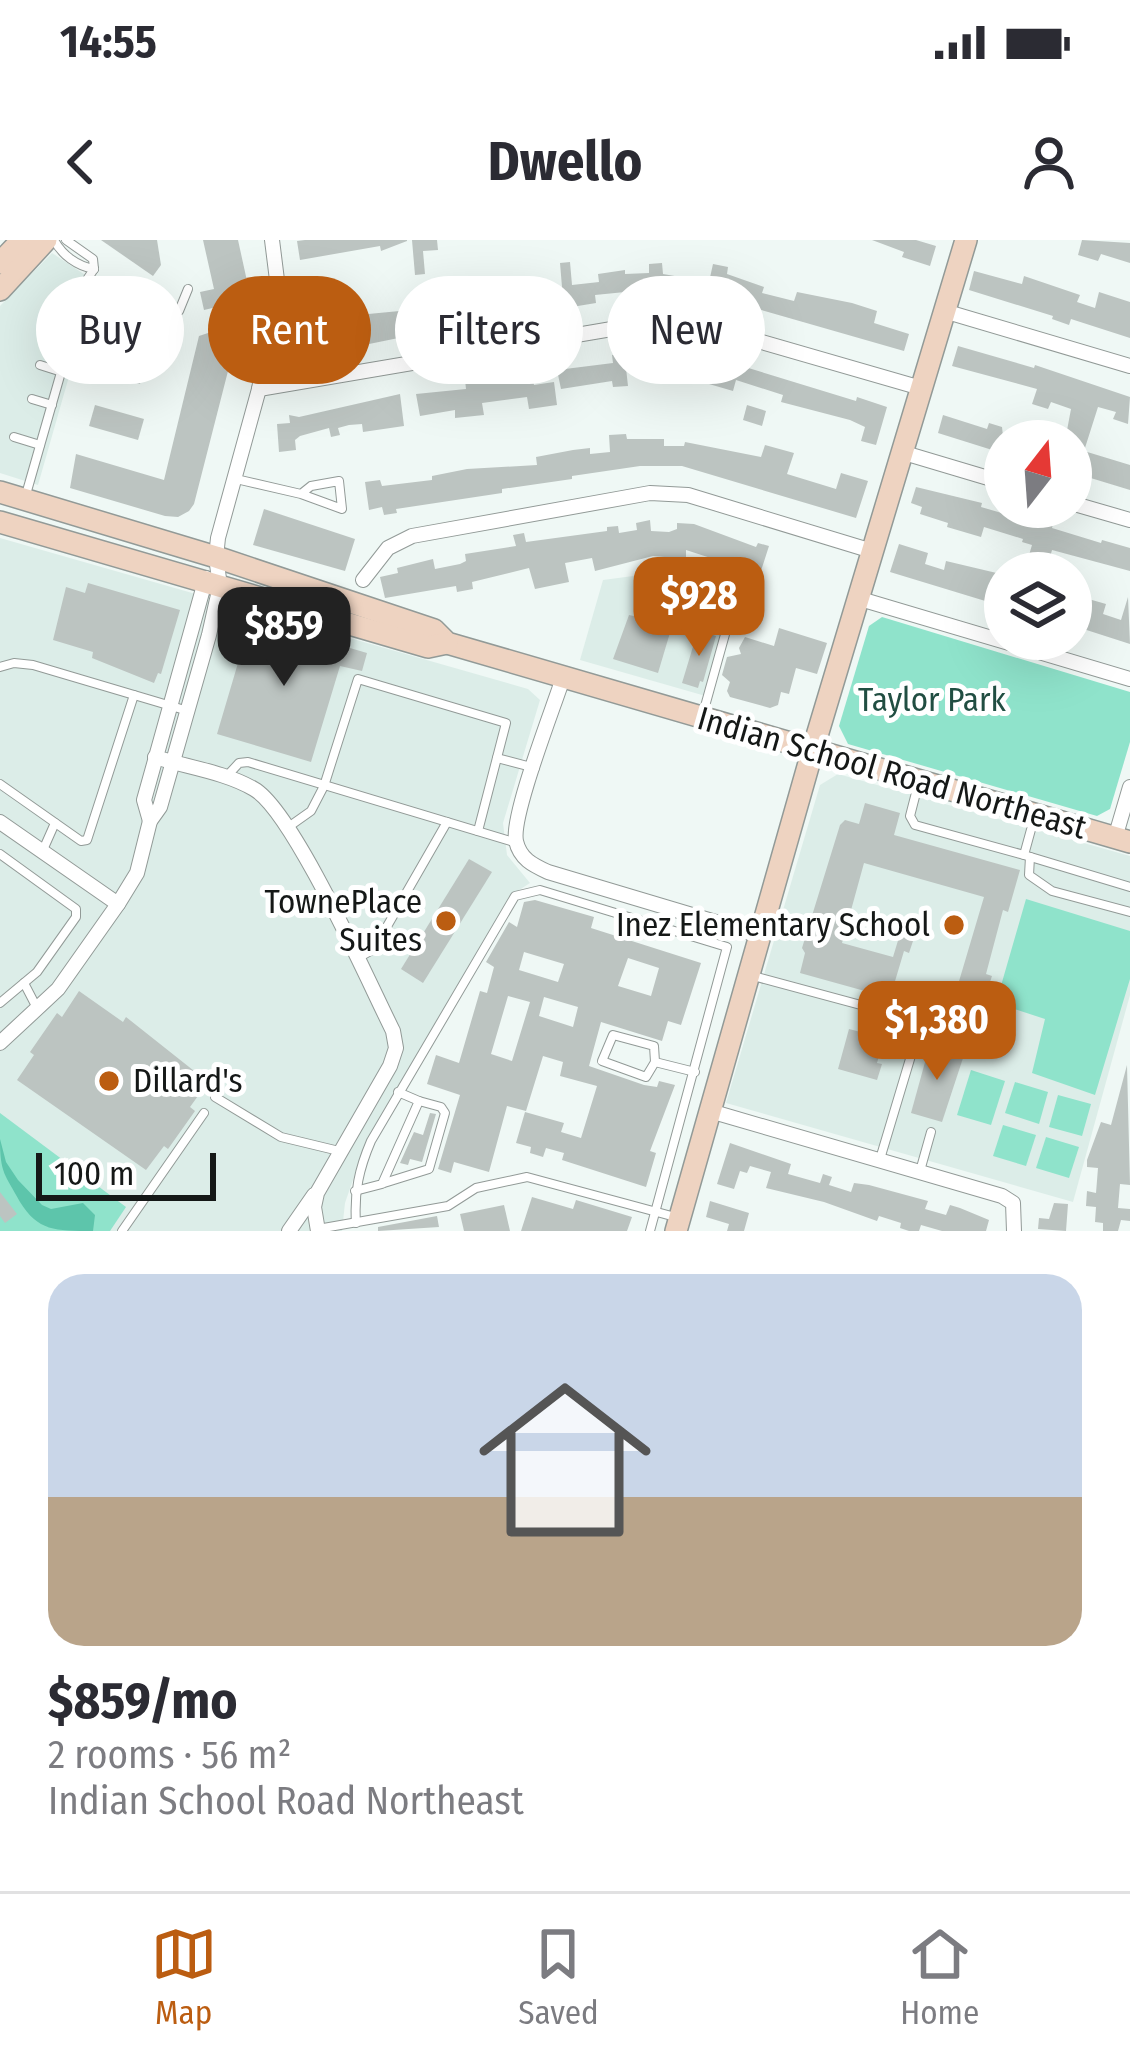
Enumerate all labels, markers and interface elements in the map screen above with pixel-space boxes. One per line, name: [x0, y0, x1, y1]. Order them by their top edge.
text: 14:55: [60, 15, 157, 69]
icon: back: [48, 129, 114, 195]
icon: person: [1016, 129, 1082, 195]
text: Dwello: [488, 130, 642, 194]
chip: Buy: [36, 276, 184, 384]
chip: Rent: [208, 276, 371, 384]
chip: Filters: [395, 276, 583, 384]
chip: New: [607, 276, 765, 384]
north arrow: [984, 420, 1092, 528]
map controls: [984, 420, 1092, 660]
button: layers: [984, 552, 1092, 660]
pin: $928: [628, 557, 770, 659]
text: $928: [660, 573, 738, 619]
pin: $859: [213, 587, 355, 689]
text: $859: [245, 603, 323, 649]
park label: Taylor Park: [858, 680, 1007, 720]
street label: Indian School Road Northeast: [693, 698, 1091, 848]
place label: TownePlace Suites: [264, 882, 422, 960]
place label: Inez Elementary School: [616, 905, 930, 945]
marker: TownePlace Suites: [433, 908, 459, 934]
marker: Inez Elementary School: [941, 912, 967, 938]
pin: $1,380: [839, 981, 1035, 1083]
text: $1,380: [885, 997, 989, 1043]
place label: Dillard's: [133, 1061, 243, 1101]
marker: Dillard's: [96, 1068, 122, 1094]
scale bar: [36, 1147, 216, 1200]
text: 100 m: [54, 1154, 134, 1194]
icon: home: [457, 1352, 673, 1568]
text: $859/mo: [48, 1670, 237, 1732]
text: 2 rooms · 56 m²: [48, 1732, 291, 1778]
text: Indian School Road Northeast: [48, 1778, 524, 1824]
tab: Map: [151, 1921, 217, 2033]
tab: Saved: [518, 1921, 599, 2033]
tab: Home: [900, 1921, 979, 2033]

